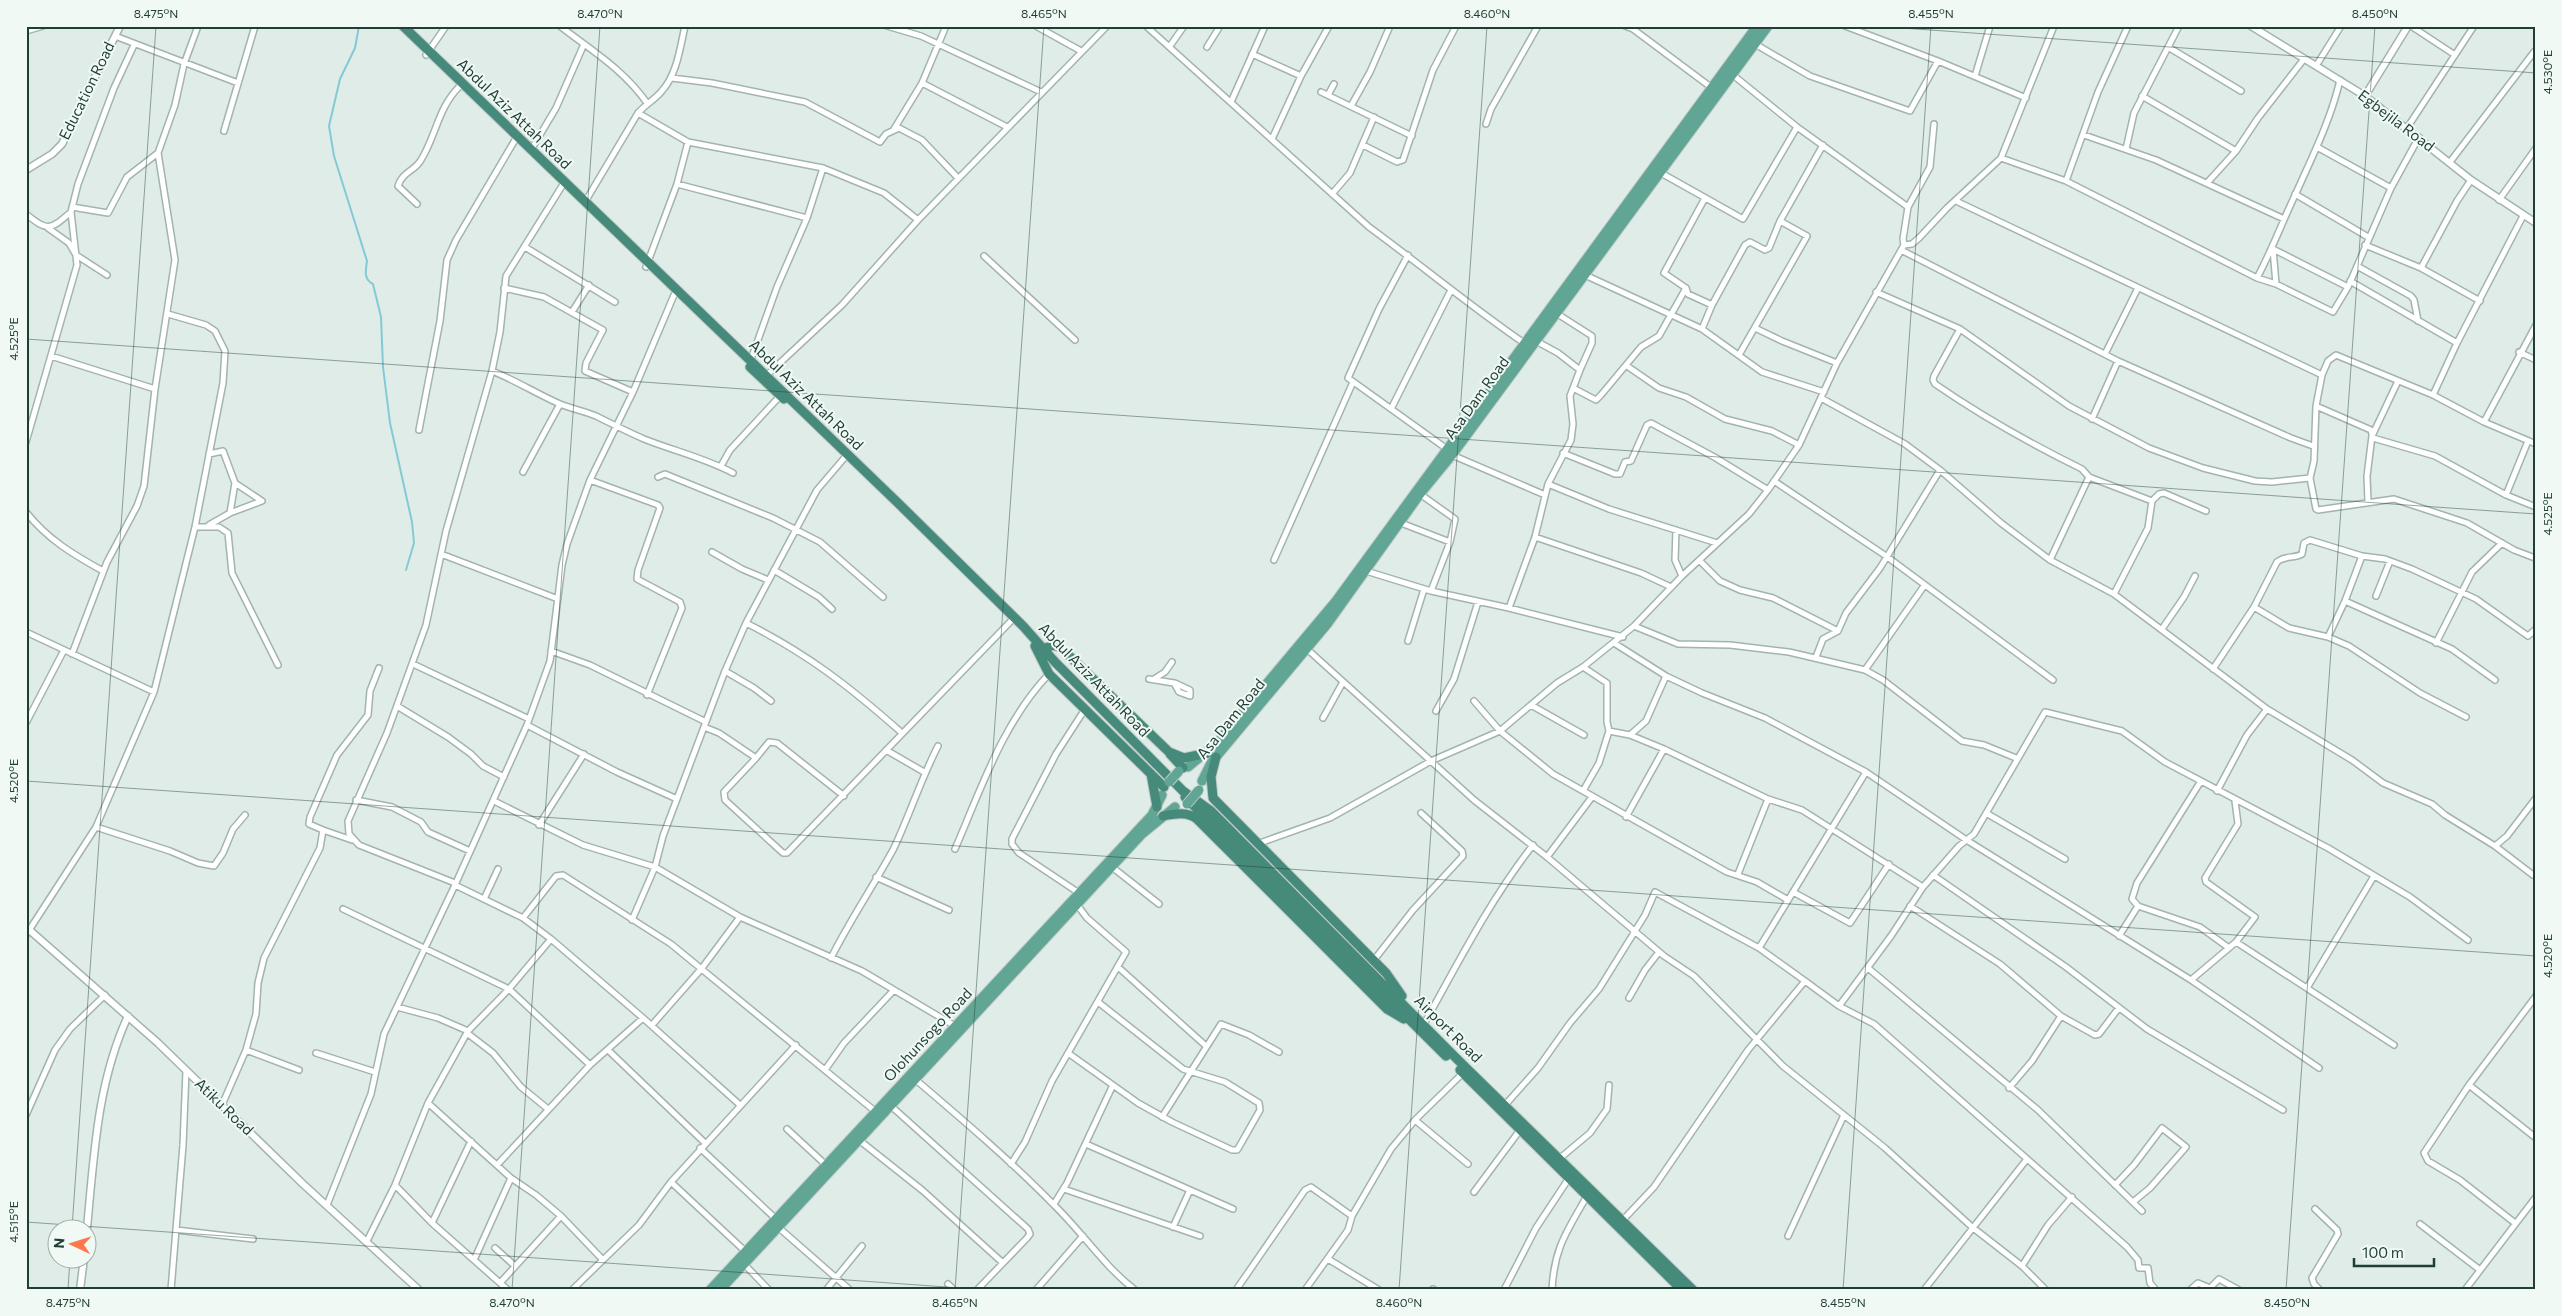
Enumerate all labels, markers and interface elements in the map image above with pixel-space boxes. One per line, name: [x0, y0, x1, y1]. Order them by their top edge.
text: 8.475°N: [134, 6, 178, 20]
text: 8.470°N: [577, 6, 623, 20]
text: 8.465°N: [1021, 6, 1067, 20]
text: 8.460°N: [1464, 6, 1510, 20]
text: 8.455°N: [1908, 6, 1954, 20]
text: 8.450°N: [2352, 6, 2398, 20]
street label: Education Road: [55, 39, 118, 142]
text: 4.530°E: [2540, 50, 2554, 94]
street label: Abdul Aziz Attah Road: [454, 54, 575, 172]
street label: Egbejila Road: [2355, 86, 2438, 155]
text: 4.525°E: [6, 317, 20, 361]
street label: Abdul Aziz Attah Road: [746, 335, 867, 453]
street label: Asa Dam Road: [1440, 353, 1512, 442]
text: 4.525°E: [2540, 492, 2554, 536]
street label: Abdul Aziz Attah Road: [1036, 619, 1154, 740]
street label: Asa Dam Road: [1192, 675, 1268, 762]
text: 4.520°E: [6, 759, 20, 803]
text: 4.520°E: [2540, 934, 2554, 978]
street label: Olohunsogo Road: [879, 984, 975, 1085]
street label: Airport Road: [1411, 991, 1486, 1066]
street label: Atiku Road: [192, 1074, 258, 1139]
text: 4.515°E: [6, 1201, 20, 1243]
north arrow: [48, 1218, 98, 1268]
scale bar: [2354, 1236, 2434, 1268]
text: N: [50, 1237, 67, 1249]
text: 100 m: [2362, 1243, 2404, 1261]
text: 8.475°N: [46, 1295, 90, 1309]
text: 8.470°N: [489, 1295, 535, 1309]
text: 8.465°N: [932, 1295, 978, 1309]
text: 8.460°N: [1376, 1295, 1422, 1309]
text: 8.455°N: [1820, 1295, 1866, 1309]
text: 8.450°N: [2264, 1295, 2310, 1309]

